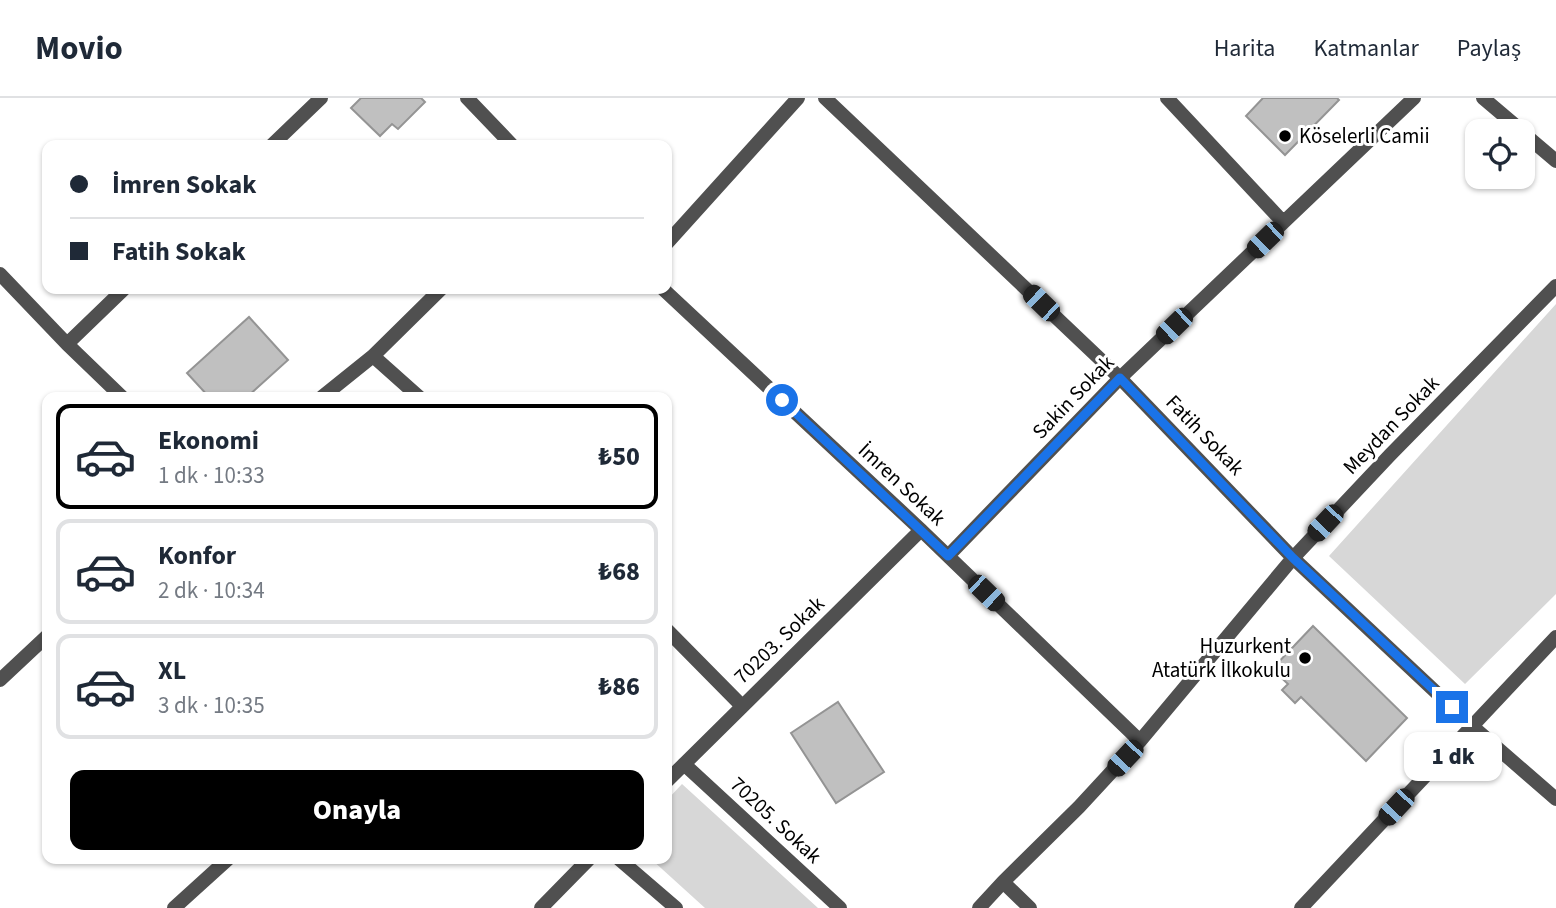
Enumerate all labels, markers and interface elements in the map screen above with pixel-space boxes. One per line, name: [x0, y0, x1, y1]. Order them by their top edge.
text: Movio: [35, 25, 123, 72]
text: Harita: [1214, 31, 1275, 66]
text: Katmanlar: [1313, 31, 1419, 66]
text: Paylaş: [1457, 31, 1521, 66]
map controls: [1465, 119, 1535, 189]
button: locate: [1465, 119, 1535, 189]
place label: Köselerli Camii: [1299, 121, 1430, 151]
marker: Köselerli Camii: [1277, 128, 1293, 144]
text: İmren Sokak: [112, 166, 257, 203]
car: [1243, 218, 1288, 262]
text: Fatih Sokak: [112, 233, 246, 270]
car: [1019, 281, 1064, 325]
car: [1152, 304, 1197, 348]
street label: Sakin Sokak: [1025, 348, 1121, 446]
street label: Meydan Sokak: [1336, 368, 1446, 481]
route start: [766, 384, 798, 416]
street label: Fatih Sokak: [1159, 388, 1251, 482]
text: Ekonomi: [158, 422, 259, 459]
icon: car: [74, 425, 137, 488]
street label: İmren Sokak: [852, 436, 953, 533]
text: ₺50: [598, 438, 640, 475]
text: 1 dk · 10:33: [158, 459, 265, 492]
car: [1303, 500, 1348, 546]
text: Konfor: [158, 537, 236, 574]
icon: car: [74, 540, 137, 603]
text: ₺68: [598, 553, 640, 590]
car: [964, 571, 1009, 615]
text: 2 dk · 10:34: [158, 574, 265, 607]
street label: 70203. Sokak: [727, 589, 831, 691]
place label: Huzurkent Atatürk İlkokulu: [1152, 631, 1291, 685]
marker: Huzurkent Atatürk İlkokulu: [1297, 650, 1313, 666]
text: XL: [158, 652, 186, 689]
icon: car: [74, 655, 137, 718]
text: ₺86: [598, 668, 640, 705]
text: 3 dk · 10:35: [158, 689, 265, 722]
route end: [1436, 691, 1468, 723]
callout: 1 dk: [1403, 732, 1501, 780]
car: [1103, 735, 1148, 781]
text: 1 dk: [1432, 740, 1474, 773]
button: Onayla: [70, 770, 644, 850]
street label: 70205. Sokak: [724, 770, 829, 871]
car: [1374, 784, 1419, 830]

